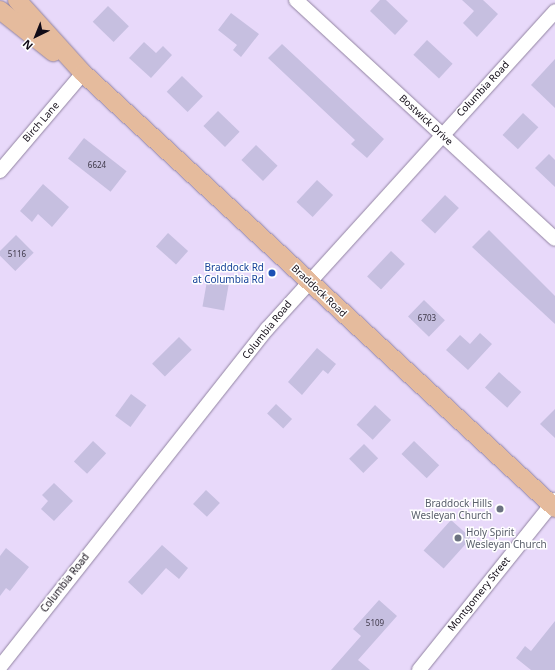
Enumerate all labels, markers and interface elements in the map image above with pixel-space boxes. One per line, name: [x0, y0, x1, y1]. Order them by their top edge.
north arrow: [16, 16, 56, 56]
text: N: [19, 37, 36, 54]
street label: Columbia Road: [454, 59, 512, 119]
street label: Bostwick Drive: [397, 92, 455, 148]
street label: Birch Lane: [20, 99, 62, 145]
house number: 6624: [88, 160, 106, 170]
house number: 5116: [8, 249, 26, 259]
place label: Braddock Rd at Columbia Rd: [192, 261, 264, 284]
street label: Braddock Road: [289, 262, 349, 320]
marker: Braddock Rd at Columbia Rd: [267, 268, 277, 278]
street label: Columbia Road: [240, 298, 294, 362]
house number: 6703: [418, 313, 436, 323]
place label: Braddock Hills Wesleyan Church: [411, 497, 492, 520]
marker: Braddock Hills Wesleyan Church: [495, 504, 505, 514]
place label: Holy Spirit Wesleyan Church: [466, 526, 547, 550]
marker: Holy Spirit Wesleyan Church: [453, 533, 463, 543]
street label: Columbia Road: [38, 551, 92, 615]
street label: Montgomery Street: [445, 555, 513, 633]
house number: 5109: [366, 618, 384, 628]

